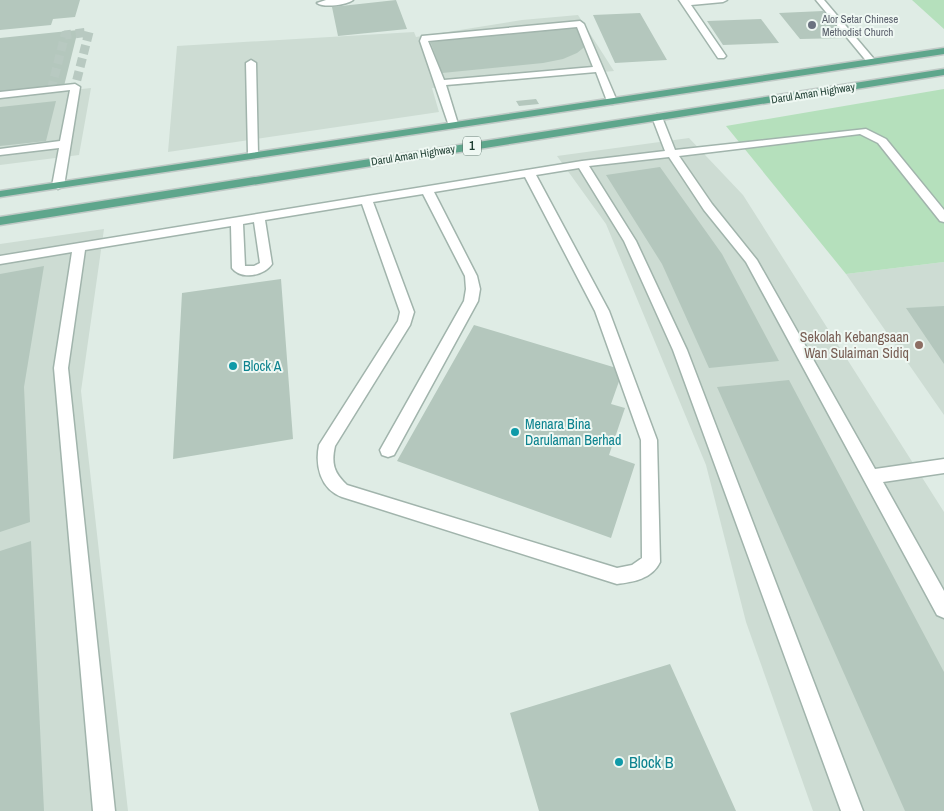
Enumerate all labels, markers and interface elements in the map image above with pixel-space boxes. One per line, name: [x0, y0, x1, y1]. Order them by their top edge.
place label: Alor Setar Chinese Methodist Church: [821, 12, 898, 39]
marker: Alor Setar Chinese Methodist Church: [806, 19, 818, 31]
street label: Darul Aman Highway: [770, 79, 856, 107]
road number: 1: [463, 136, 481, 156]
street label: Darul Aman Highway: [370, 141, 456, 169]
place label: Sekolah Kebangsaan Wan Sulaiman Sidiq: [800, 328, 909, 362]
marker: Sekolah Kebangsaan Wan Sulaiman Sidiq: [913, 339, 925, 351]
place label: Block A: [243, 357, 282, 375]
marker: Block A: [227, 360, 239, 372]
place label: Menara Bina Darulaman Berhad: [525, 415, 621, 449]
marker: Menara Bina Darulaman Berhad: [509, 426, 521, 438]
place label: Block B: [629, 751, 674, 773]
marker: Block B: [613, 756, 625, 768]

